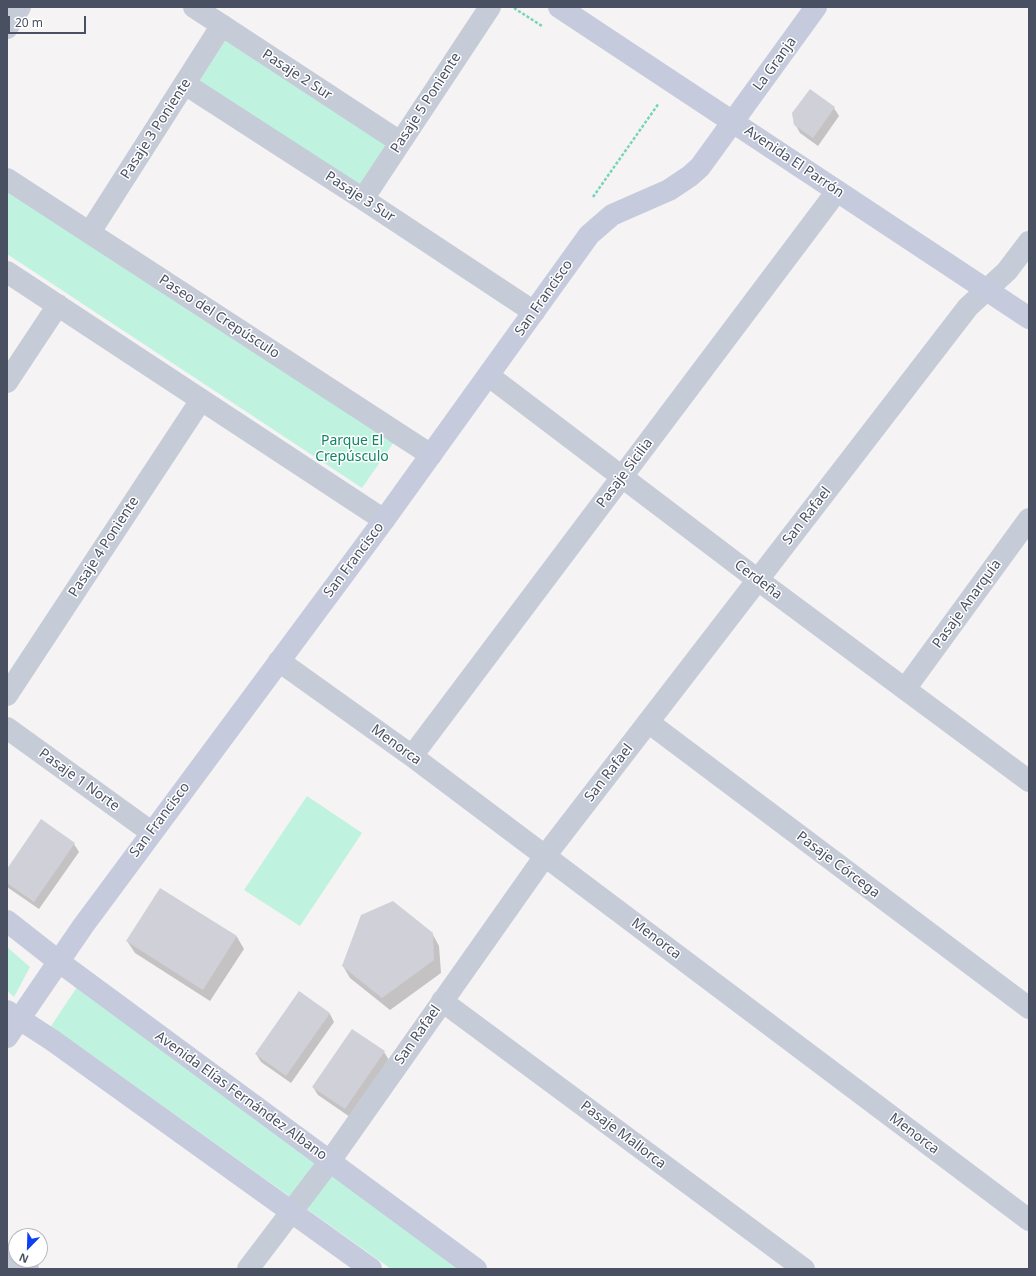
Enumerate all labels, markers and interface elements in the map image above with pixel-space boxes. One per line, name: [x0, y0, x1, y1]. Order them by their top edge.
scale bar: [10, 8, 88, 34]
text: 20 m: [15, 14, 43, 31]
street label: La Granja: [750, 34, 800, 94]
street label: Pasaje 2 Sur: [259, 46, 335, 104]
street label: Pasaje 5 Poniente: [387, 50, 465, 156]
street label: Pasaje 3 Poniente: [117, 76, 195, 182]
street label: Avenida El Parrón: [741, 123, 847, 201]
street label: Pasaje 3 Sur: [322, 168, 398, 226]
street label: San Francisco: [511, 257, 577, 339]
street label: Paseo del Crepúsculo: [156, 272, 282, 362]
park label: Parque El Crepúsculo: [315, 433, 389, 466]
street label: Pasaje Sicilia: [593, 435, 657, 511]
street label: San Rafael: [779, 484, 835, 548]
street label: Pasaje 4 Poniente: [65, 494, 143, 600]
street label: San Francisco: [320, 519, 388, 601]
street label: Pasaje Anarquía: [929, 556, 1005, 652]
street label: Cerdeña: [731, 557, 785, 603]
street label: Menorca: [368, 721, 424, 769]
street label: San Rafael: [581, 741, 637, 805]
street label: Pasaje 1 Norte: [35, 745, 123, 815]
street label: San Francisco: [126, 779, 194, 861]
street label: Pasaje Córcega: [793, 828, 883, 902]
street label: Menorca: [628, 915, 684, 963]
street label: San Rafael: [391, 1002, 445, 1068]
street label: Avenida Elías Fernández Albano: [152, 1028, 330, 1164]
street label: Pasaje Mallorca: [577, 1097, 669, 1173]
street label: Menorca: [886, 1110, 942, 1158]
north arrow: [8, 1228, 48, 1268]
text: N: [16, 1250, 31, 1267]

